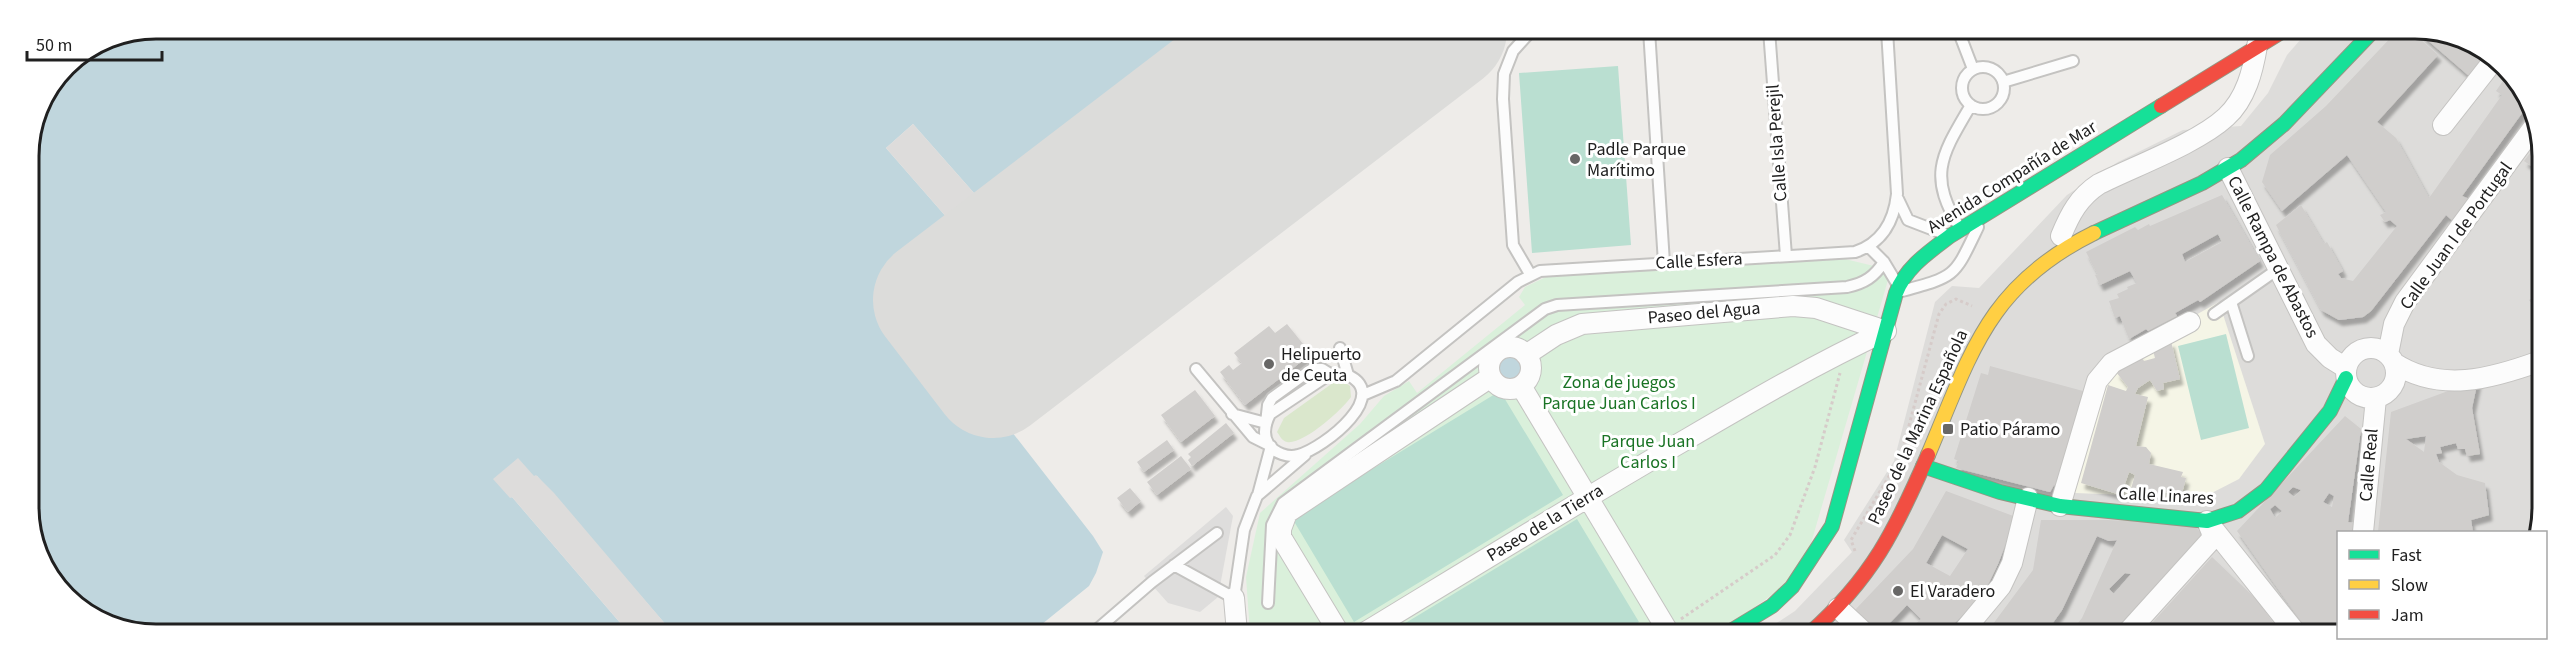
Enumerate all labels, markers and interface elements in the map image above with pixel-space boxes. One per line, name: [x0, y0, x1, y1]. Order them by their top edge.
scale bar: [27, 24, 162, 62]
text: 50 m: [36, 33, 72, 58]
street label: Calle Isla Perejil: [1760, 83, 1794, 203]
street label: Avenida Compañía de Mar: [1922, 114, 2102, 239]
place label: Padle Parque Marítimo: [1587, 137, 1686, 183]
marker: Padle Parque Marítimo: [1568, 152, 1582, 166]
street label: Calle Juan I de Portugal: [2394, 157, 2518, 315]
street label: Calle Rampa de Abastos: [2221, 172, 2325, 342]
street label: Calle Esfera: [1655, 246, 1743, 276]
street label: Paseo del Agua: [1647, 296, 1761, 330]
street label: Paseo de la Marina Española: [1862, 325, 1974, 529]
place label: Helipuerto de Ceuta: [1281, 342, 1361, 388]
marker: Helipuerto de Ceuta: [1262, 357, 1276, 371]
park label: Zona de juegos Parque Juan Carlos I: [1542, 370, 1696, 416]
place label: Patio Páramo: [1960, 417, 2060, 442]
marker: Patio Páramo: [1941, 422, 1955, 436]
street label: Calle Real: [2353, 427, 2385, 503]
park label: Parque Juan Carlos I: [1601, 429, 1695, 475]
street label: Paseo de la Tierra: [1482, 478, 1608, 568]
street label: Calle Linares: [2118, 481, 2214, 511]
legend: [2337, 531, 2547, 639]
text: Fast: [2391, 543, 2422, 568]
text: Slow: [2391, 573, 2428, 598]
place label: El Varadero: [1910, 579, 1995, 604]
marker: El Varadero: [1891, 584, 1905, 598]
text: Jam: [2391, 603, 2424, 628]

